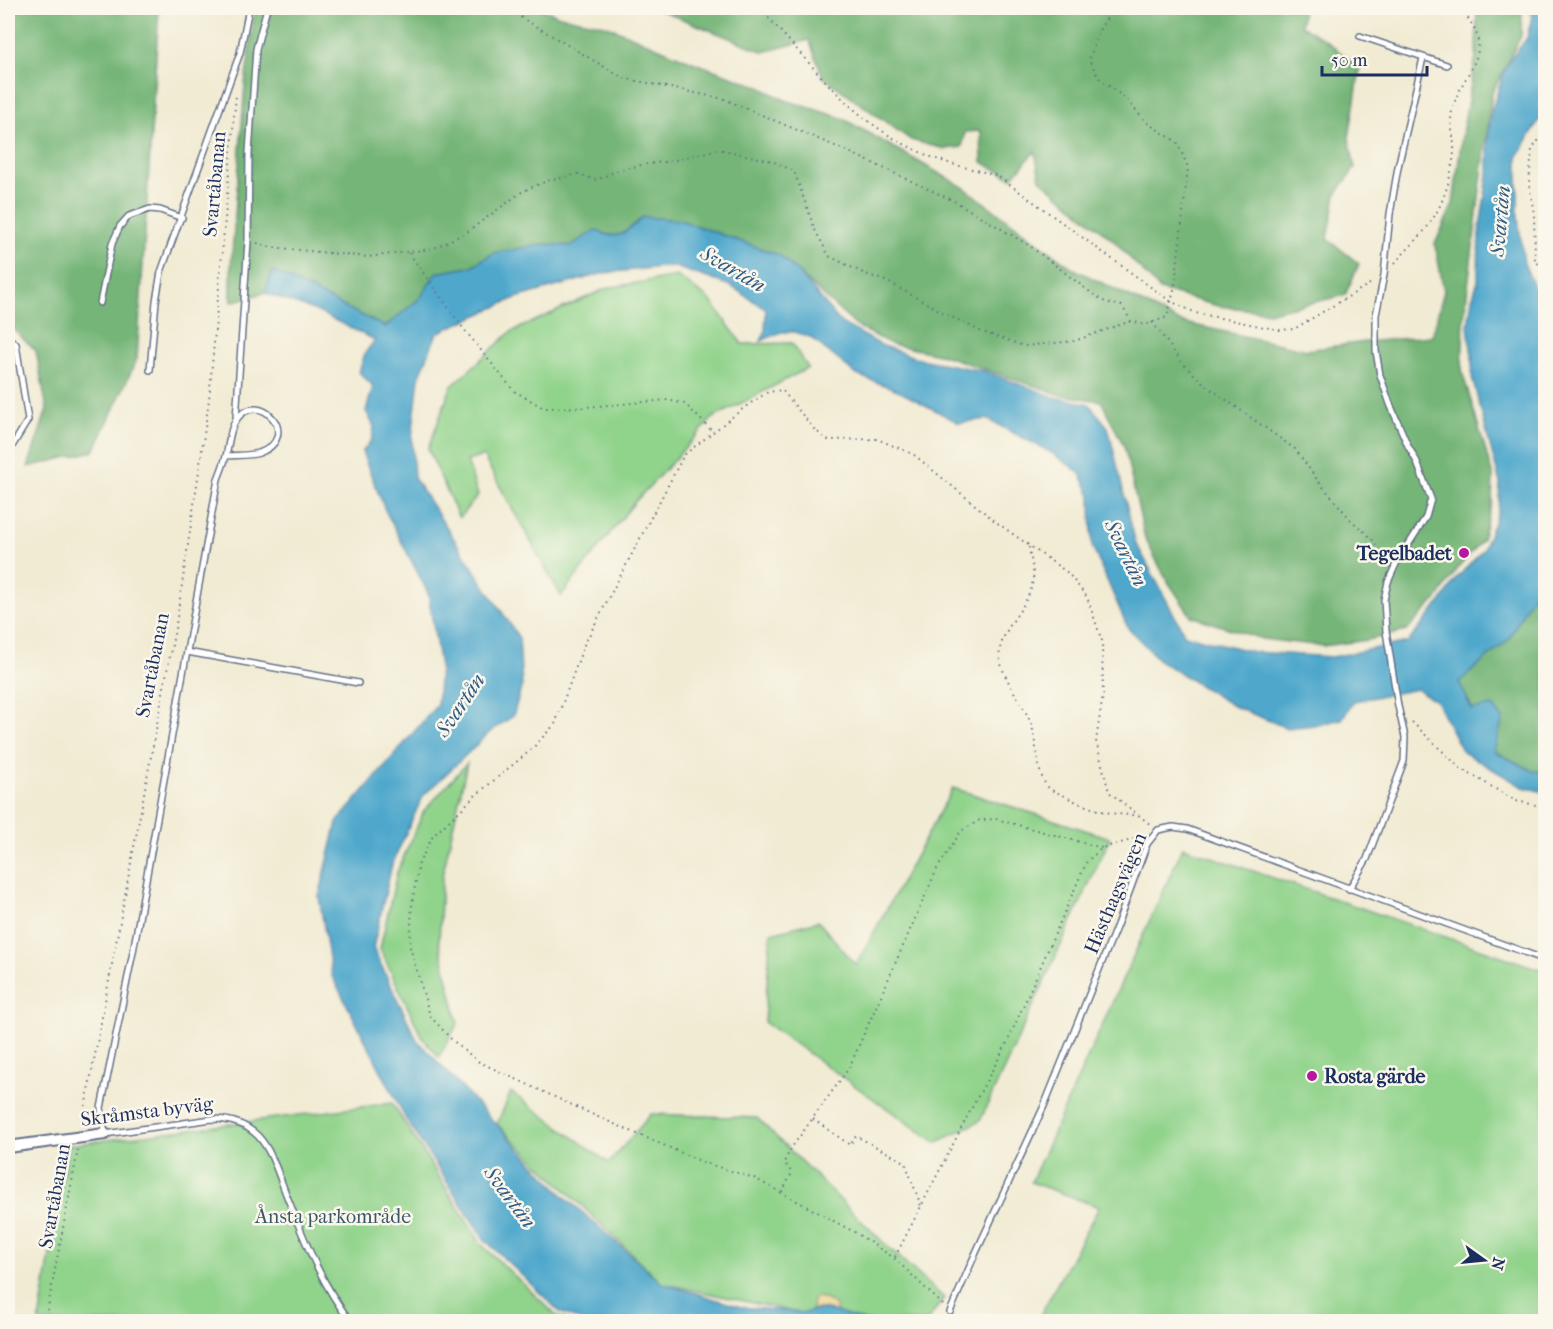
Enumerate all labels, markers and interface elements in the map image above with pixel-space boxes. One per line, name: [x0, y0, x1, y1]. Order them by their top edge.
scale bar: [1322, 39, 1427, 77]
text: 50 m: [1331, 50, 1368, 71]
street label: Svartåbanan: [198, 130, 231, 238]
water label: Svartån: [1485, 184, 1515, 258]
water label: Svartån: [695, 240, 770, 297]
water label: Svartån: [1099, 515, 1152, 590]
place label: Tegelbadet: [1356, 542, 1453, 565]
marker: Tegelbadet: [1457, 546, 1471, 560]
street label: Svartåbanan: [131, 610, 174, 719]
water label: Svartån: [430, 669, 490, 742]
street label: Hästhagsvägen: [1080, 829, 1151, 957]
place label: Rosta gärde: [1324, 1065, 1426, 1088]
marker: Rosta gärde: [1305, 1069, 1319, 1083]
street label: Skråmsta byväg: [79, 1092, 215, 1131]
street label: Svartåbanan: [34, 1141, 75, 1250]
water label: Svartån: [478, 1161, 541, 1233]
park label: Ånsta parkområde: [254, 1204, 411, 1228]
north arrow: [1454, 1230, 1514, 1290]
text: N: [1487, 1255, 1509, 1273]

